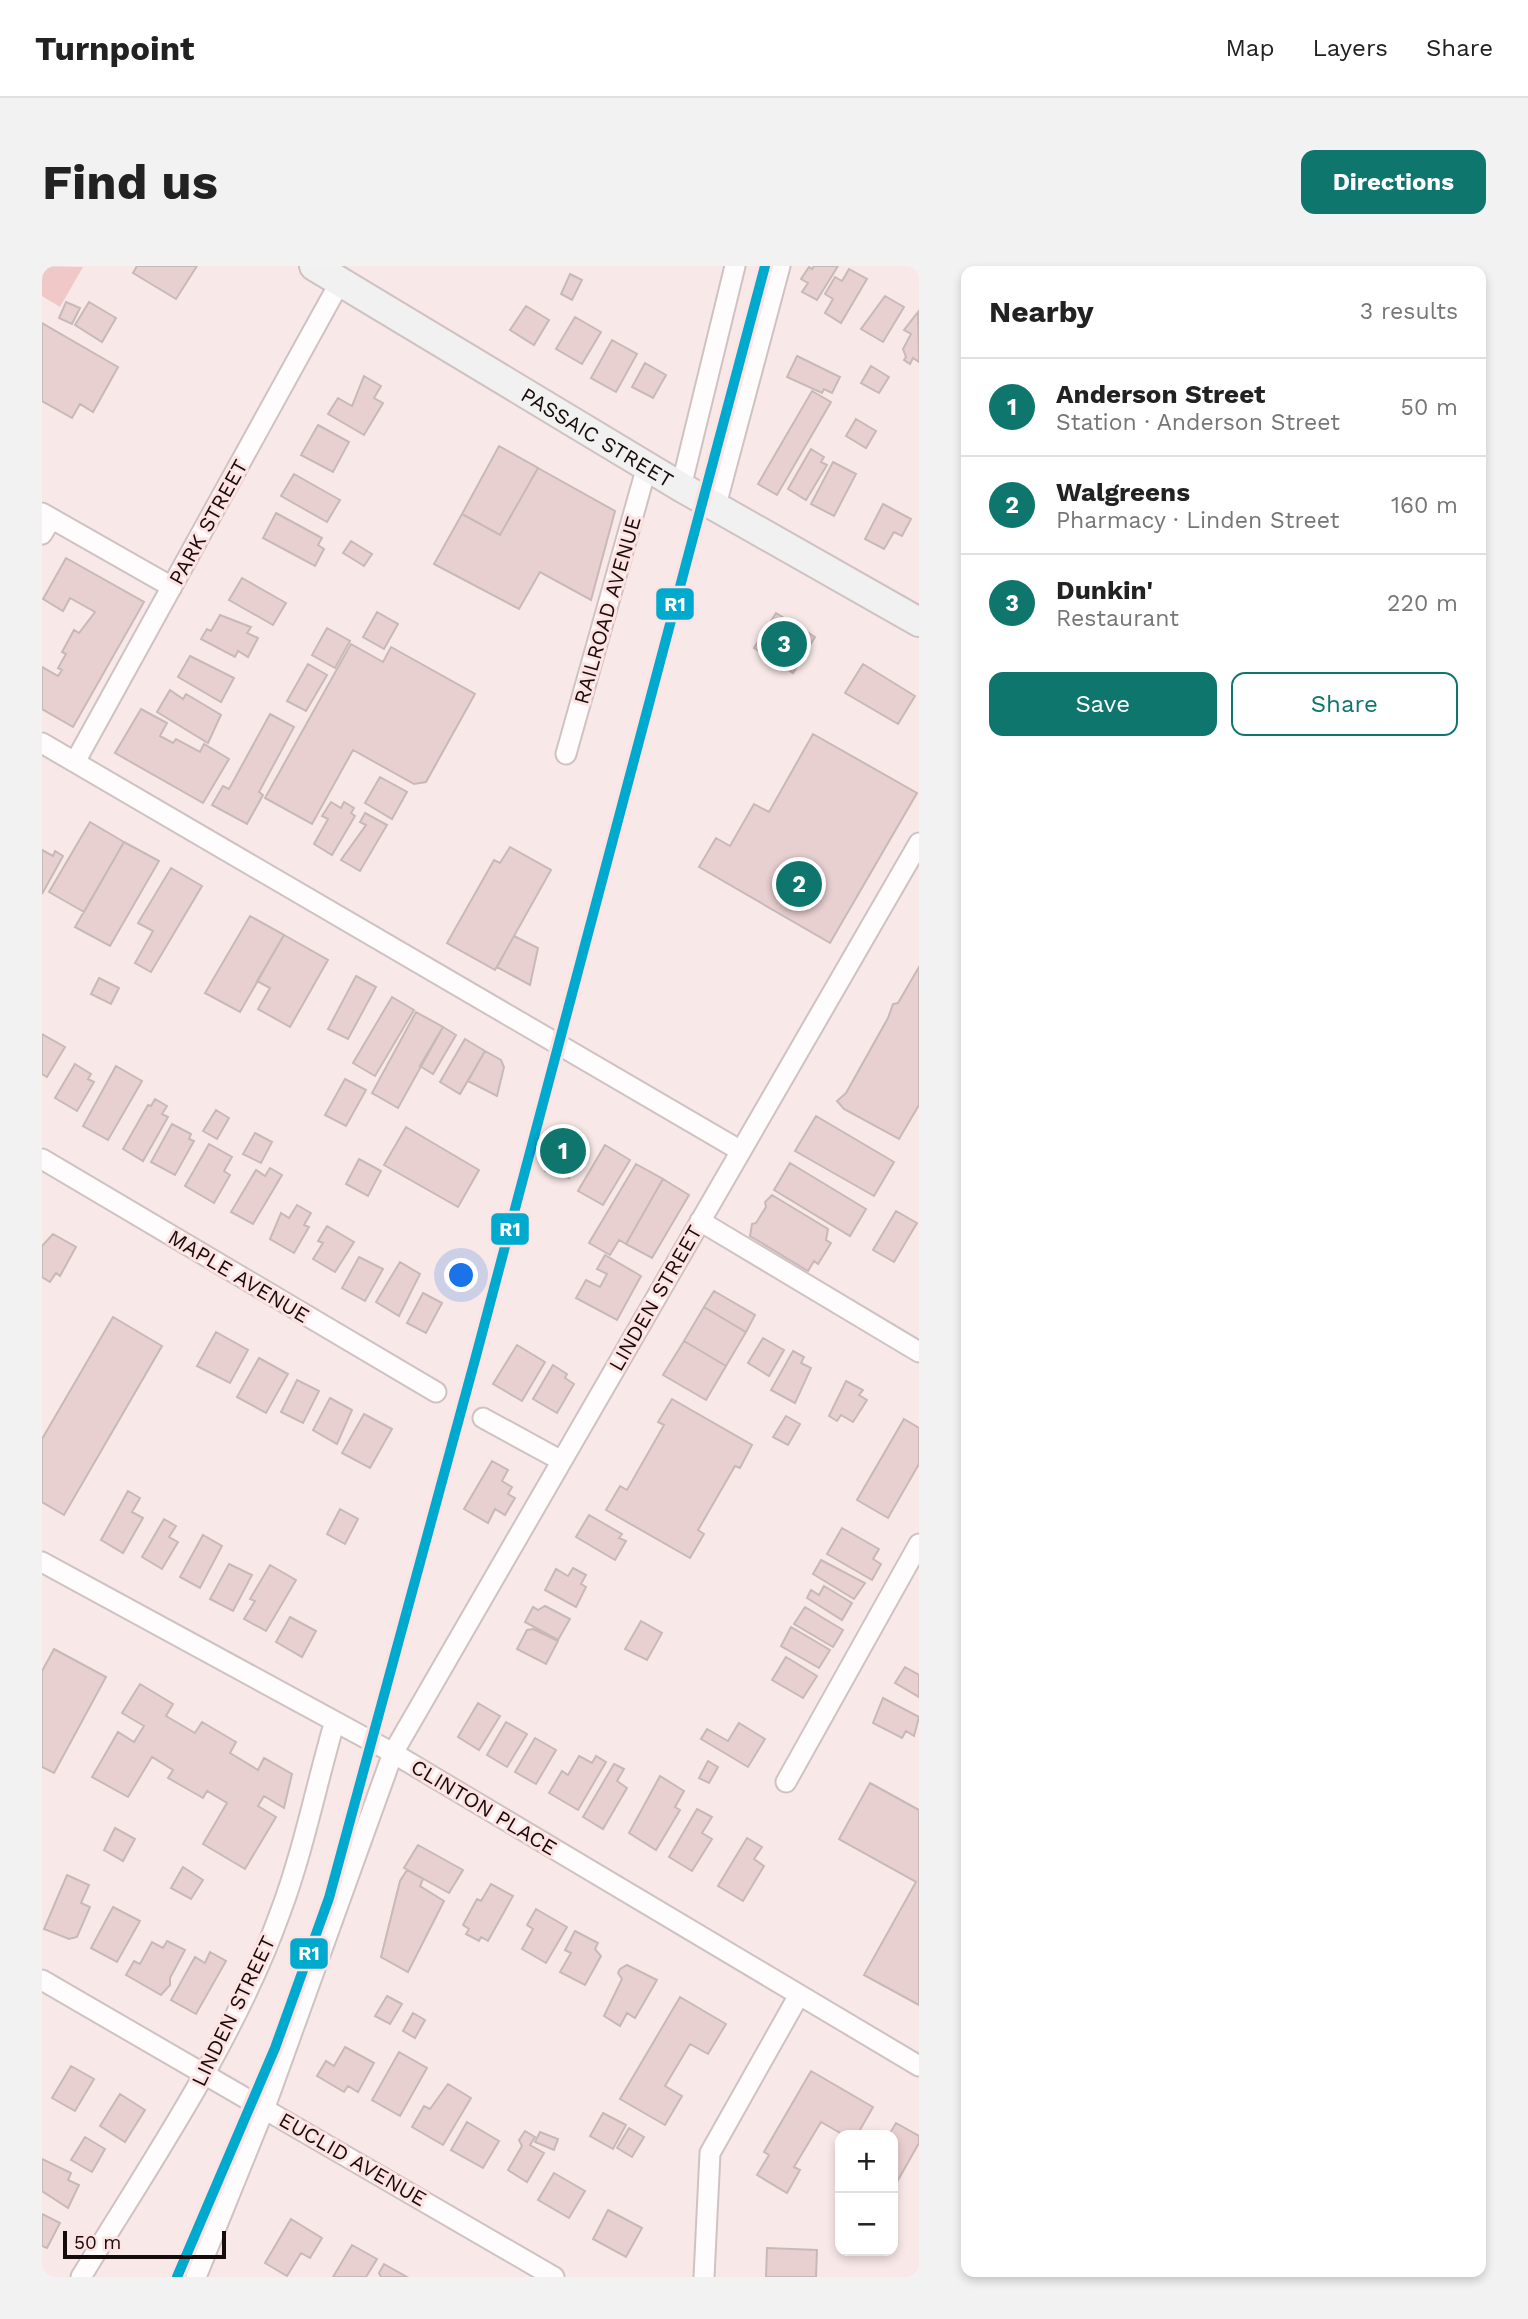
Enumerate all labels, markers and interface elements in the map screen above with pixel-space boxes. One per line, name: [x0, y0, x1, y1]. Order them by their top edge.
text: Turnpoint: [35, 29, 194, 68]
text: Map: [1226, 34, 1274, 62]
text: Layers: [1312, 34, 1388, 62]
text: Share: [1426, 34, 1493, 62]
button: Directions: [1301, 150, 1486, 214]
text: Find us: [42, 153, 218, 211]
text: Nearby: [989, 294, 1094, 329]
text: 3 results: [1360, 298, 1458, 325]
text: Anderson Street: [1056, 379, 1265, 409]
street label: PASSAIC STREET: [517, 381, 678, 492]
text: 1: [1007, 394, 1017, 421]
text: 50 m: [1401, 394, 1458, 421]
text: Station · Anderson Street: [1056, 409, 1340, 436]
street label: PARK STREET: [163, 455, 253, 589]
text: Walgreens: [1056, 477, 1190, 507]
text: 2: [1005, 492, 1019, 519]
text: 160 m: [1391, 492, 1458, 519]
text: Pharmacy · Linden Street: [1056, 507, 1339, 534]
street label: RAILROAD AVENUE: [568, 513, 646, 707]
text: Dunkin': [1056, 575, 1153, 605]
line badge: R1: [655, 587, 695, 621]
text: 3: [1005, 590, 1019, 617]
text: 220 m: [1387, 590, 1458, 617]
text: R1: [664, 593, 686, 616]
text: Restaurant: [1056, 605, 1179, 632]
pin: 3: [761, 618, 807, 670]
button: Save: [989, 672, 1217, 736]
button: Share: [1231, 672, 1458, 736]
pin: 2: [776, 858, 822, 910]
pin: 1: [540, 1125, 586, 1177]
line badge: R1: [490, 1212, 530, 1246]
text: R1: [499, 1218, 521, 1241]
street label: LINDEN STREET: [603, 1220, 707, 1375]
street label: MAPLE AVENUE: [164, 1224, 314, 1328]
your location: [444, 1258, 478, 1292]
street label: CLINTON PLACE: [407, 1754, 561, 1860]
street label: LINDEN STREET: [186, 1931, 280, 2090]
line badge: R1: [289, 1937, 329, 1970]
text: R1: [298, 1942, 320, 1965]
street label: EUCLID AVENUE: [275, 2107, 431, 2211]
map controls: [835, 2130, 898, 2256]
button: +: [835, 2130, 898, 2193]
button: −: [835, 2193, 898, 2256]
scale bar: [63, 2228, 226, 2260]
text: 50 m: [74, 2231, 121, 2254]

